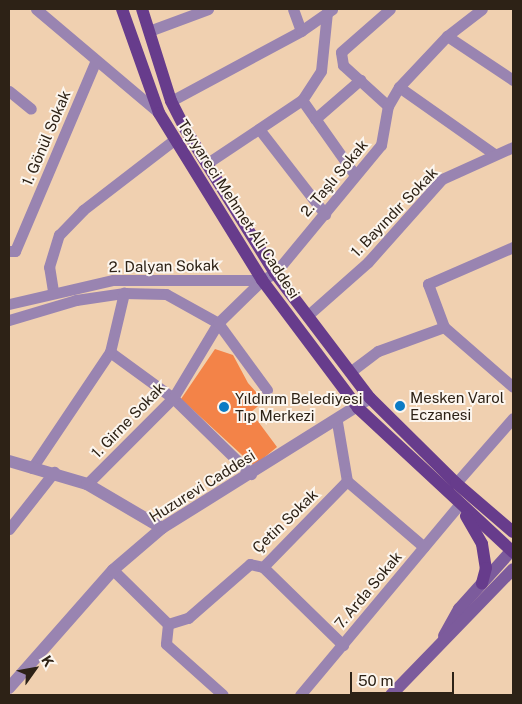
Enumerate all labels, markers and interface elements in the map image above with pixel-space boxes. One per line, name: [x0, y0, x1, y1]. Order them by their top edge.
street label: 1. Gönül Sokak: [18, 88, 74, 188]
street label: Teyyareci Mehmet Ali Caddesi: [174, 116, 304, 302]
street label: 2. Taşlı Sokak: [297, 136, 371, 220]
street label: 1. Bayındır Sokak: [347, 164, 441, 260]
street label: 2. Dalyan Sokak: [108, 256, 220, 276]
street label: 1. Girne Sokak: [87, 378, 169, 462]
place label: Mesken Varol Eczanesi: [410, 388, 505, 423]
place label: Yıldırım Belediyesi Tıp Merkezi: [235, 389, 362, 424]
marker: Yıldırım Belediyesi Tıp Merkezi: [217, 400, 231, 414]
marker: Mesken Varol Eczanesi: [394, 400, 406, 412]
street label: Huzurevi Caddesi: [146, 446, 258, 526]
street label: Çetin Sokak: [249, 485, 321, 557]
street label: 7. Arda Sokak: [331, 548, 405, 632]
north arrow: [10, 644, 60, 694]
text: K: [38, 653, 57, 670]
scale bar: [352, 662, 456, 694]
text: 50 m: [358, 672, 393, 689]

